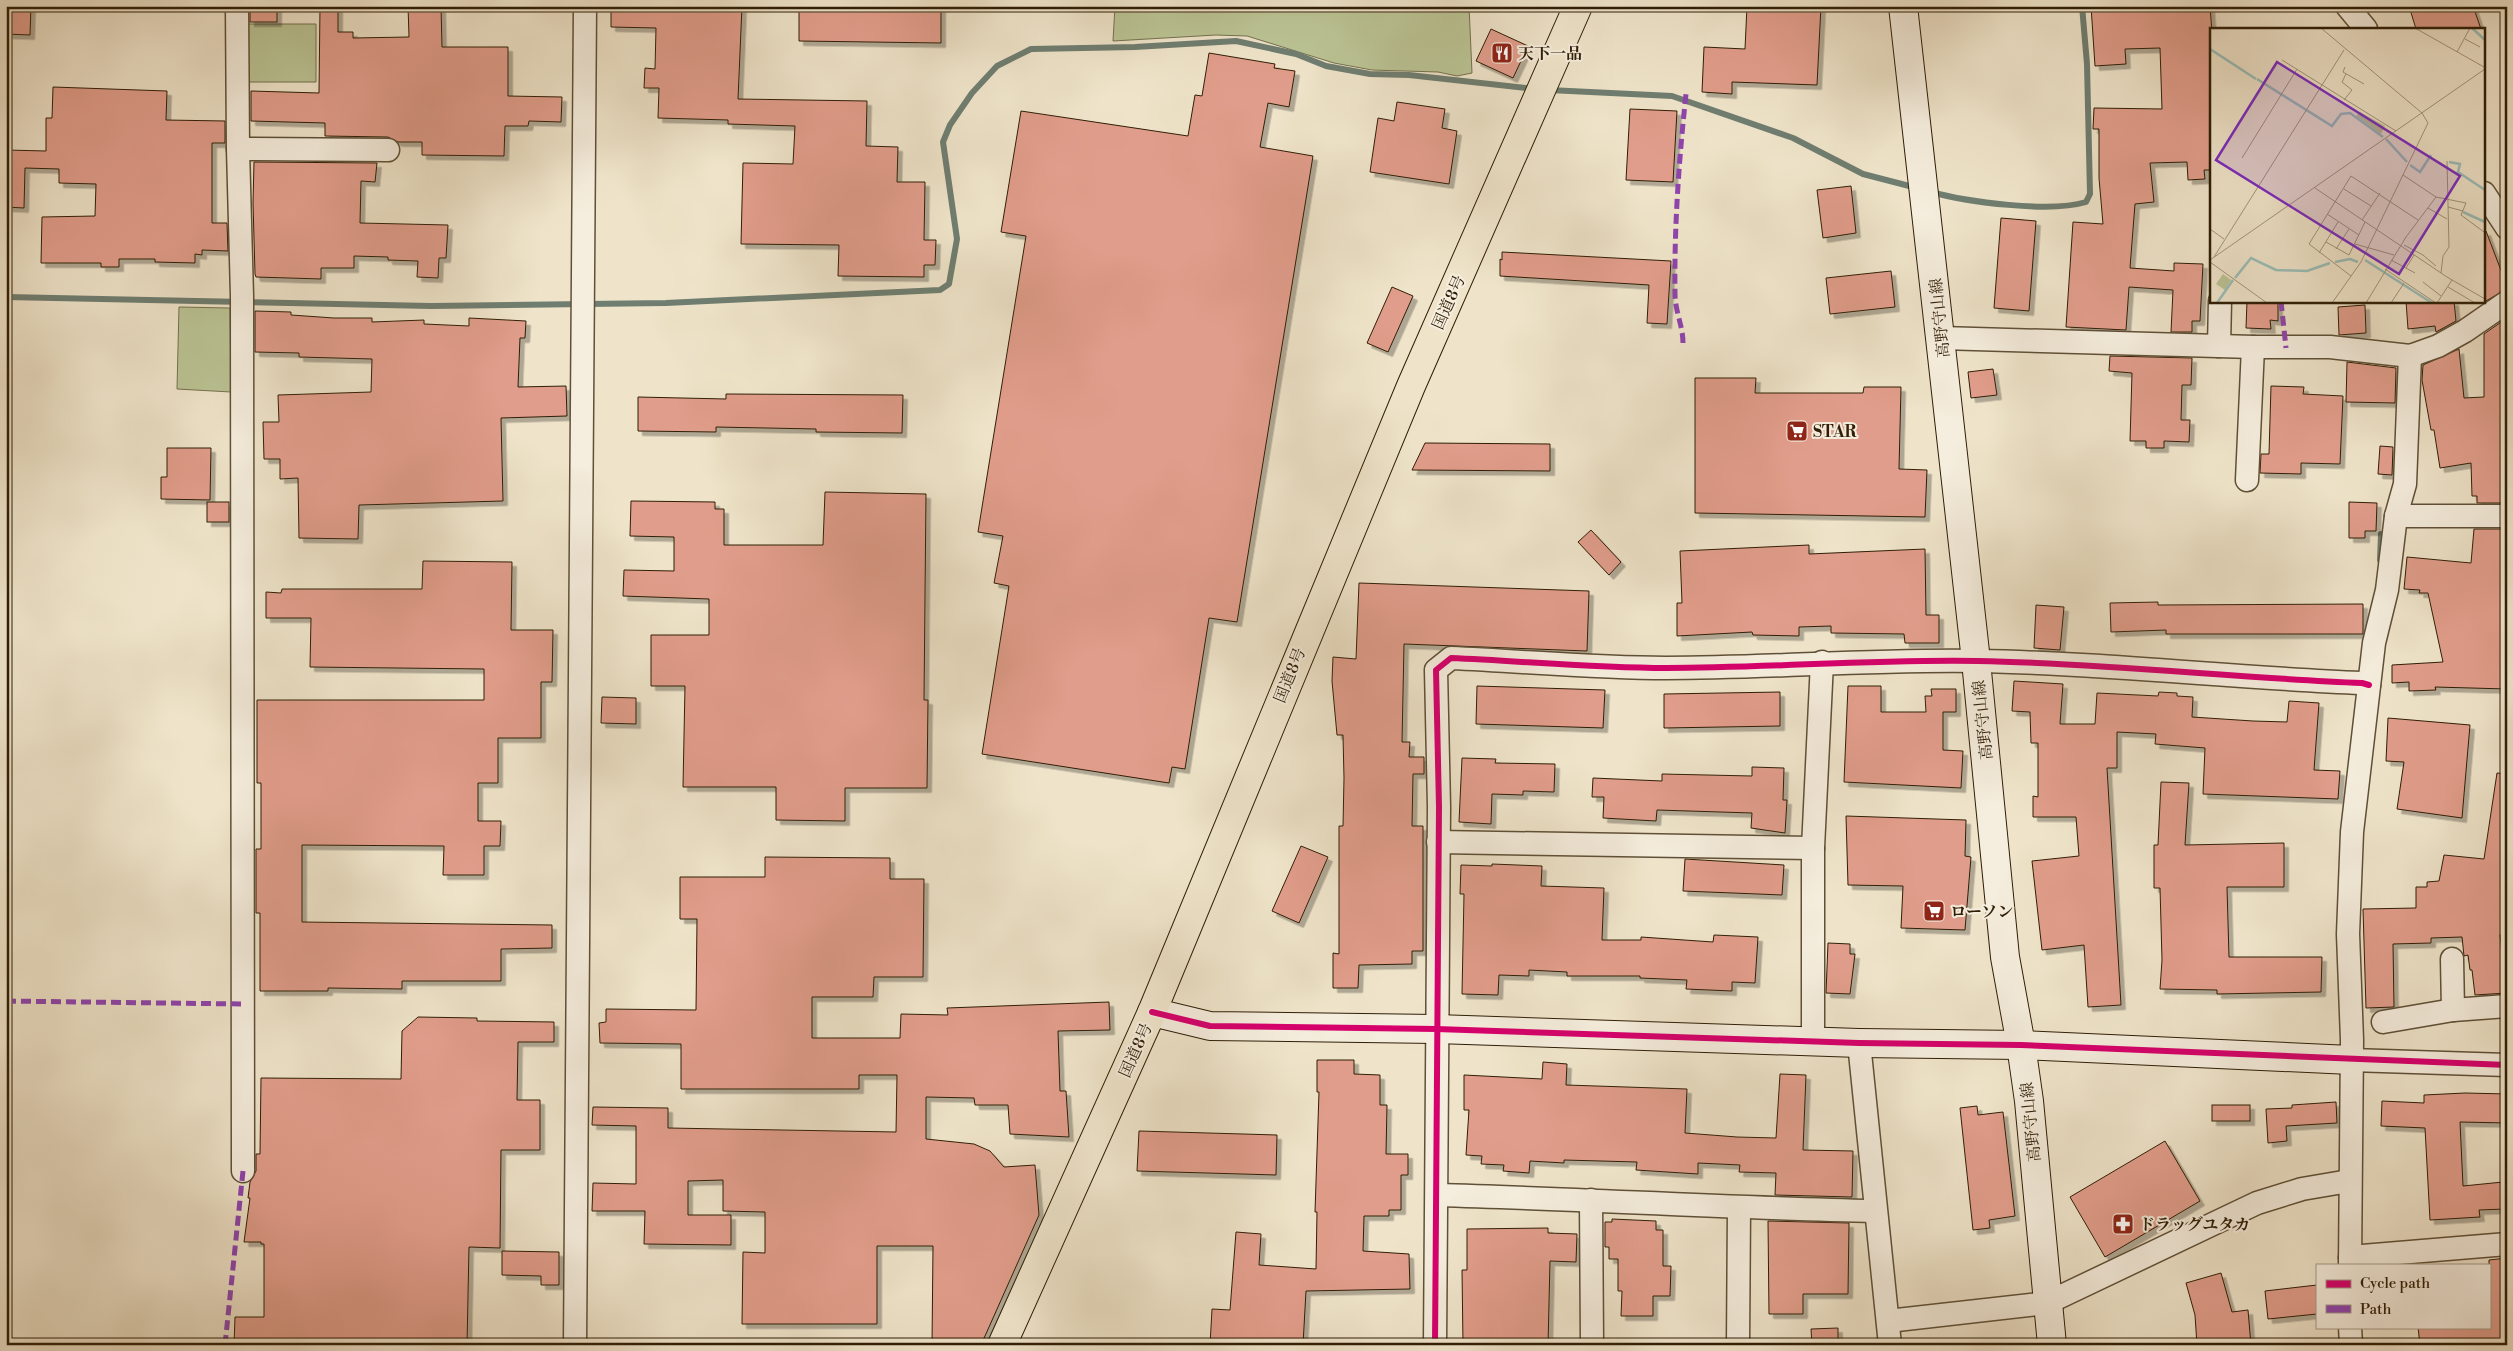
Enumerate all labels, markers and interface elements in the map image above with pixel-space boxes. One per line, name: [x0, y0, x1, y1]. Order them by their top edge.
inset map: [2210, 28, 2486, 302]
restaurant icon: 天下一品: [1490, 41, 1514, 65]
place label: 天下一品: [1518, 44, 1582, 64]
street label: 国道8号: [1428, 272, 1470, 333]
street label: 高野守山線: [1926, 277, 1954, 359]
supermarket icon: STAR: [1785, 419, 1809, 443]
place label: STAR: [1813, 422, 1858, 442]
street label: 国道8号: [1270, 645, 1310, 706]
street label: 高野守山線: [1969, 679, 1997, 761]
supermarket icon: ローソン: [1922, 899, 1946, 923]
place label: ローソン: [1950, 902, 2013, 922]
street label: 国道8号: [1115, 1020, 1157, 1081]
street label: 高野守山線: [2017, 1081, 2045, 1163]
pharmacy icon: ドラッグユタカ: [2111, 1212, 2135, 1236]
place label: ドラッグユタカ: [2139, 1215, 2250, 1235]
legend: [2316, 1264, 2490, 1328]
text: Cycle path: [2360, 1274, 2430, 1293]
text: Path: [2360, 1300, 2392, 1319]

